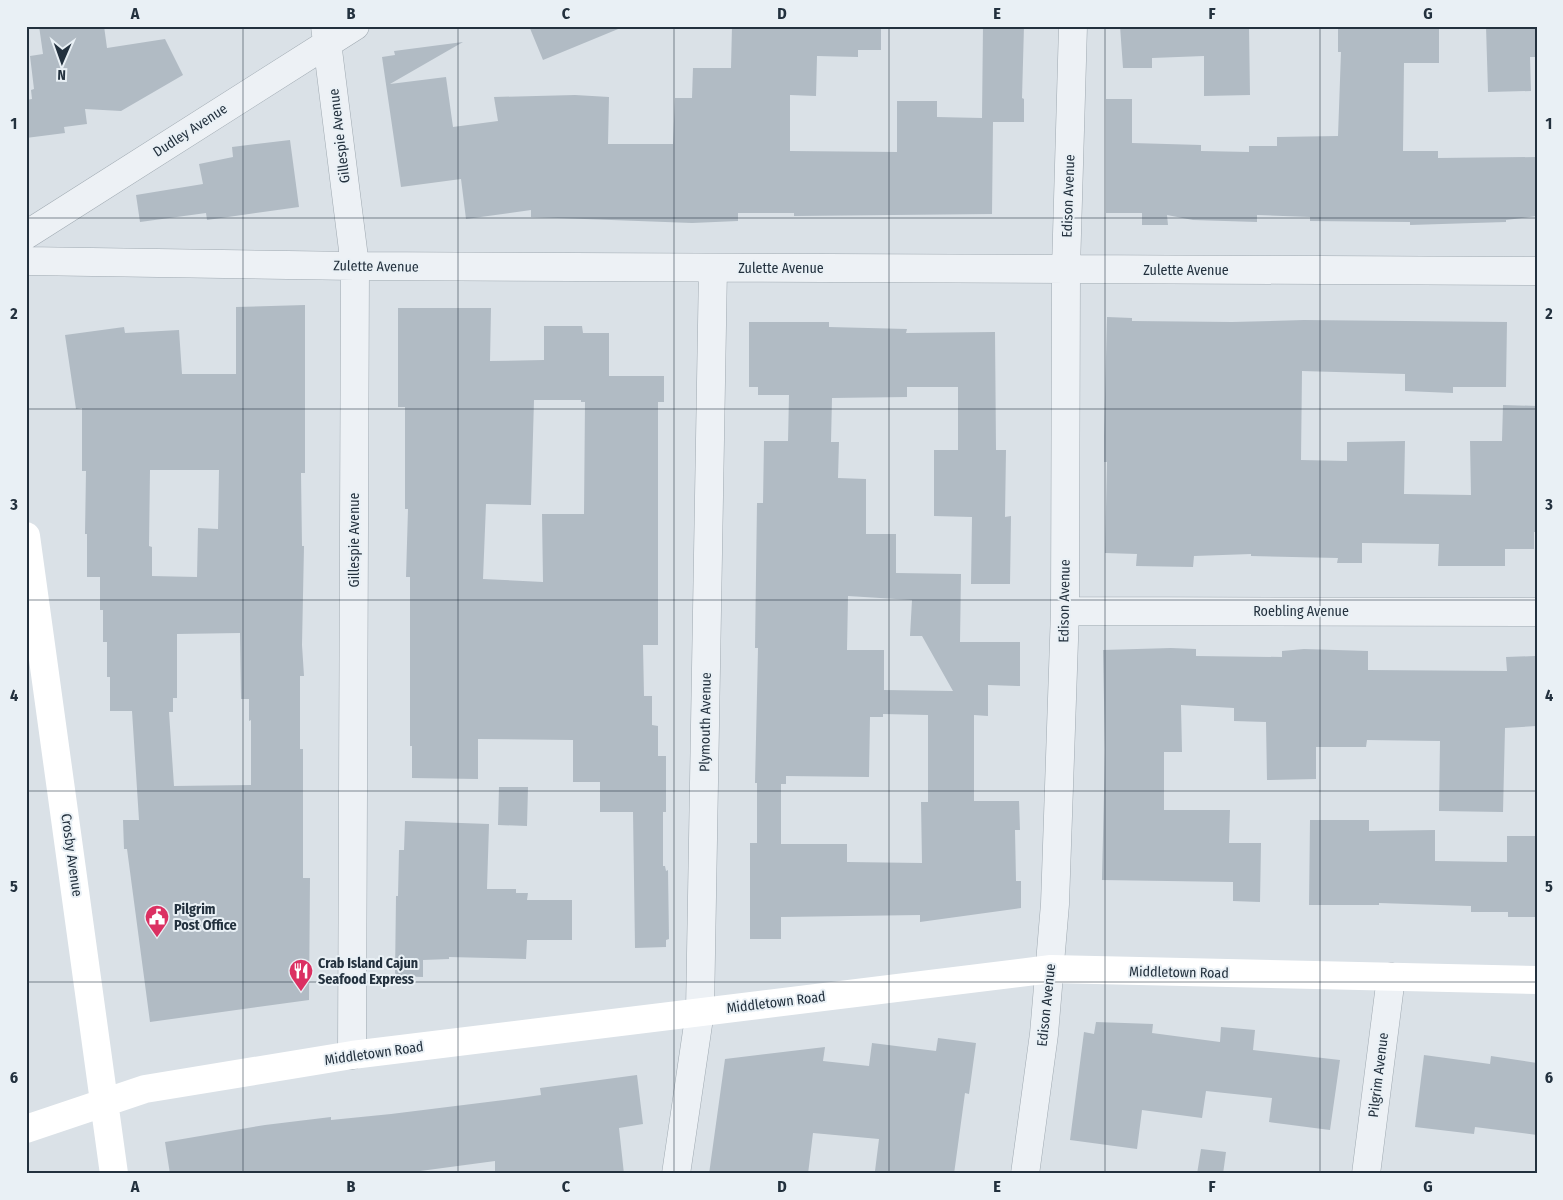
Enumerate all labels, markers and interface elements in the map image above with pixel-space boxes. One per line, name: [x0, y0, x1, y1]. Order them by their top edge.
text: A: [130, 4, 140, 23]
text: B: [347, 4, 356, 23]
text: C: [562, 4, 571, 23]
text: D: [777, 4, 787, 23]
text: E: [993, 4, 1001, 23]
text: F: [1208, 4, 1216, 23]
text: G: [1423, 4, 1433, 23]
north arrow: [38, 38, 88, 88]
text: N: [57, 66, 66, 83]
street label: Gillespie Avenue: [325, 88, 354, 184]
street label: Dudley Avenue: [150, 100, 231, 161]
text: 1: [11, 114, 17, 133]
text: 1: [1546, 114, 1552, 133]
street label: Edison Avenue: [1059, 154, 1078, 238]
street label: Zulette Avenue: [333, 257, 419, 276]
street label: Zulette Avenue: [738, 260, 824, 277]
street label: Zulette Avenue: [1143, 262, 1229, 279]
text: 2: [9, 304, 18, 323]
text: 2: [1544, 304, 1553, 323]
street label: Gillespie Avenue: [346, 492, 363, 588]
text: 3: [9, 495, 18, 514]
text: 3: [1544, 495, 1553, 514]
street label: Edison Avenue: [1055, 559, 1074, 643]
street label: Roebling Avenue: [1253, 603, 1349, 620]
street label: Plymouth Avenue: [696, 672, 715, 772]
text: 4: [10, 686, 18, 705]
text: 4: [1545, 686, 1553, 705]
street label: Crosby Avenue: [57, 812, 86, 898]
text: 5: [10, 877, 18, 896]
text: 5: [1545, 877, 1553, 896]
place label: Pilgrim Post Office: [174, 901, 237, 934]
public building icon: Pilgrim Post Office: [144, 904, 170, 938]
place label: Crab Island Cajun Seafood Express: [318, 955, 418, 988]
restaurant icon: Crab Island Cajun Seafood Express: [288, 958, 314, 992]
street label: Edison Avenue: [1034, 963, 1059, 1047]
street label: Middletown Road: [1129, 963, 1229, 982]
street label: Middletown Road: [726, 988, 827, 1017]
street label: Pilgrim Avenue: [1365, 1031, 1392, 1119]
street label: Middletown Road: [324, 1038, 425, 1069]
text: 6: [10, 1068, 18, 1087]
text: 6: [1545, 1068, 1553, 1087]
text: A: [130, 1177, 140, 1196]
text: B: [347, 1177, 356, 1196]
text: C: [562, 1177, 571, 1196]
text: D: [777, 1177, 787, 1196]
text: E: [993, 1177, 1001, 1196]
text: F: [1208, 1177, 1216, 1196]
text: G: [1423, 1177, 1433, 1196]

